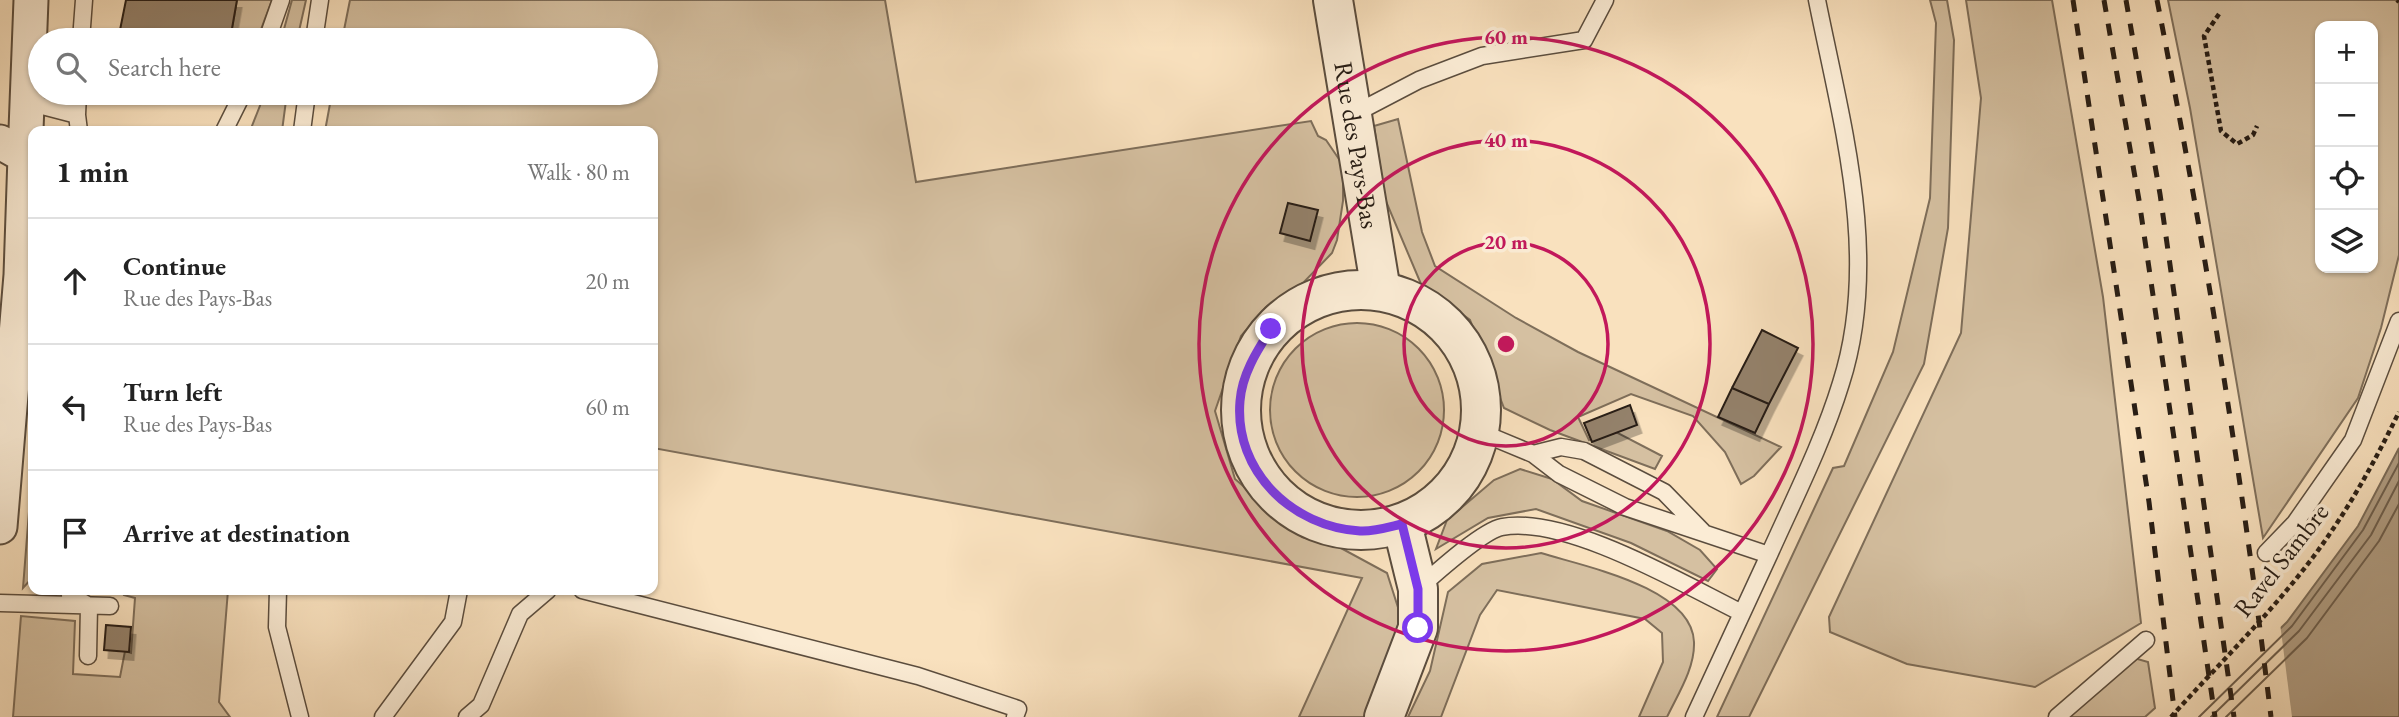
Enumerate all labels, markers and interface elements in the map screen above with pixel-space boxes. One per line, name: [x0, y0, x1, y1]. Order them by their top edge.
map controls: [2315, 21, 2378, 273]
button: +: [2315, 21, 2378, 84]
text: 60 m: [1484, 23, 1528, 50]
search box: [28, 28, 658, 105]
icon: search: [52, 48, 90, 86]
text: Search here: [108, 50, 221, 84]
street label: Rue des Pays-Bas: [1326, 59, 1387, 231]
button: −: [2315, 84, 2378, 147]
text: 40 m: [1484, 126, 1528, 153]
button: locate: [2315, 147, 2378, 210]
text: 1 min: [56, 152, 129, 191]
text: Walk · 80 m: [527, 157, 630, 187]
button: layers: [2315, 210, 2378, 273]
text: 20 m: [1484, 228, 1528, 255]
text: Continue: [123, 249, 226, 283]
icon: ahead: [56, 262, 94, 300]
text: 20 m: [585, 266, 630, 296]
text: Rue des Pays-Bas: [123, 283, 272, 313]
route end: [1255, 313, 1286, 344]
centre of rings: [1494, 332, 1518, 356]
text: Turn left: [123, 375, 222, 409]
icon: left: [56, 388, 94, 426]
text: 60 m: [585, 392, 630, 422]
text: Rue des Pays-Bas: [123, 409, 272, 439]
street label: Ravel Sambre: [2226, 496, 2336, 624]
icon: arrive: [56, 514, 94, 552]
text: Arrive at destination: [123, 516, 350, 550]
route start: [1402, 612, 1433, 643]

